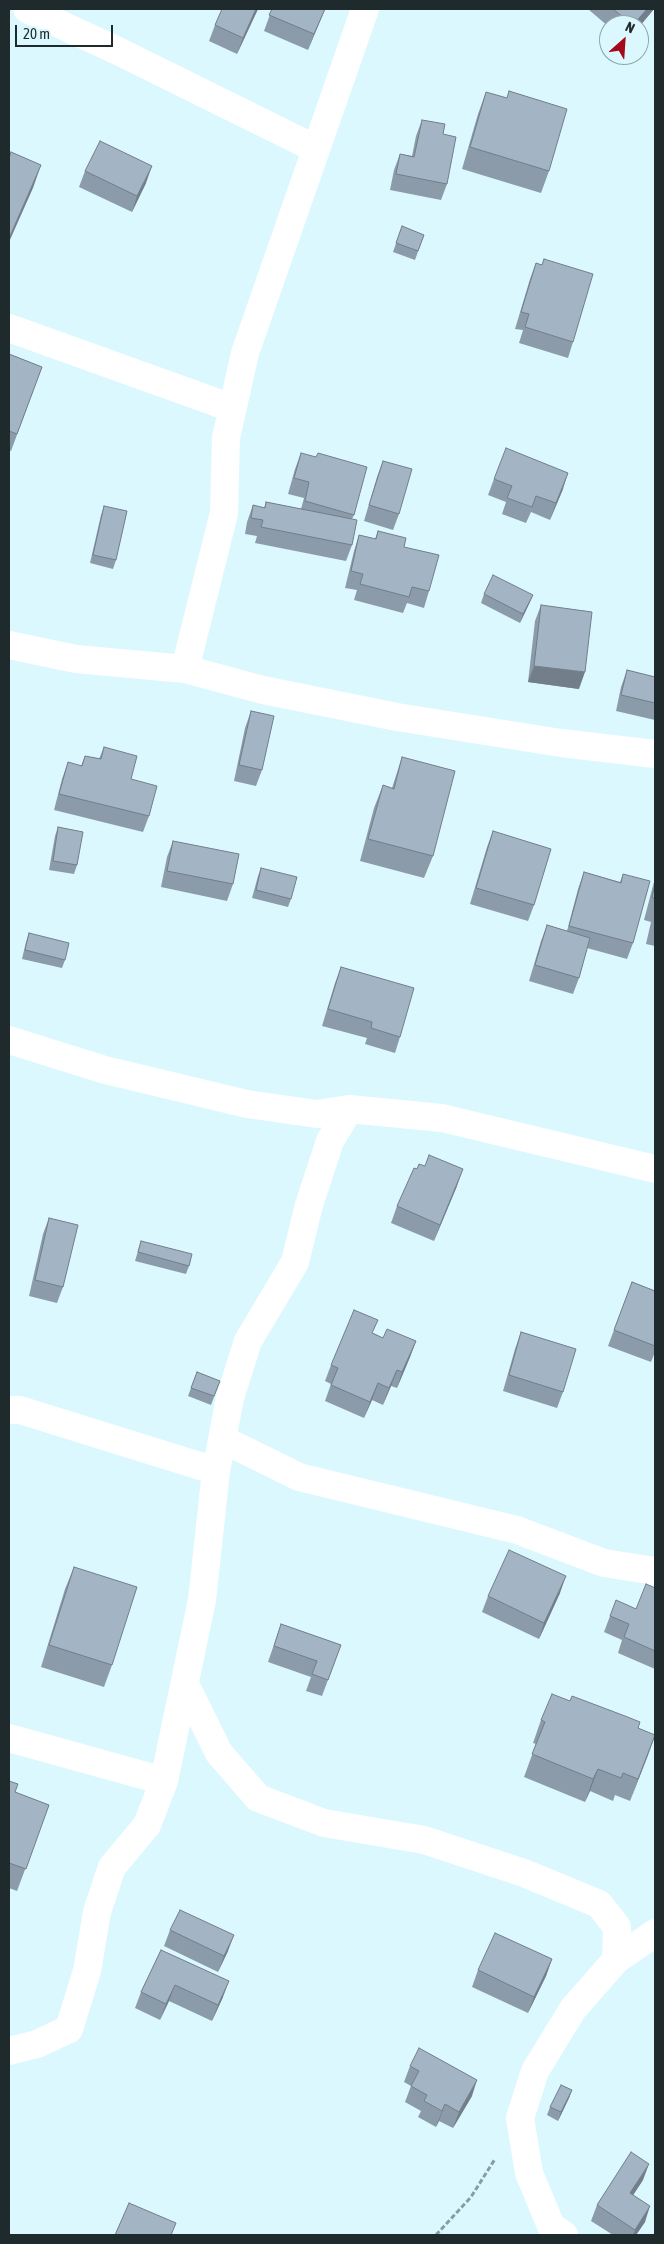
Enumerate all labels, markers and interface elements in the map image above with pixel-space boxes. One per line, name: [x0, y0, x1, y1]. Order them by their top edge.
scale bar: [18, 15, 115, 47]
north arrow: [599, 15, 649, 65]
text: N: [623, 18, 637, 36]
text: 20 m: [23, 25, 50, 42]

